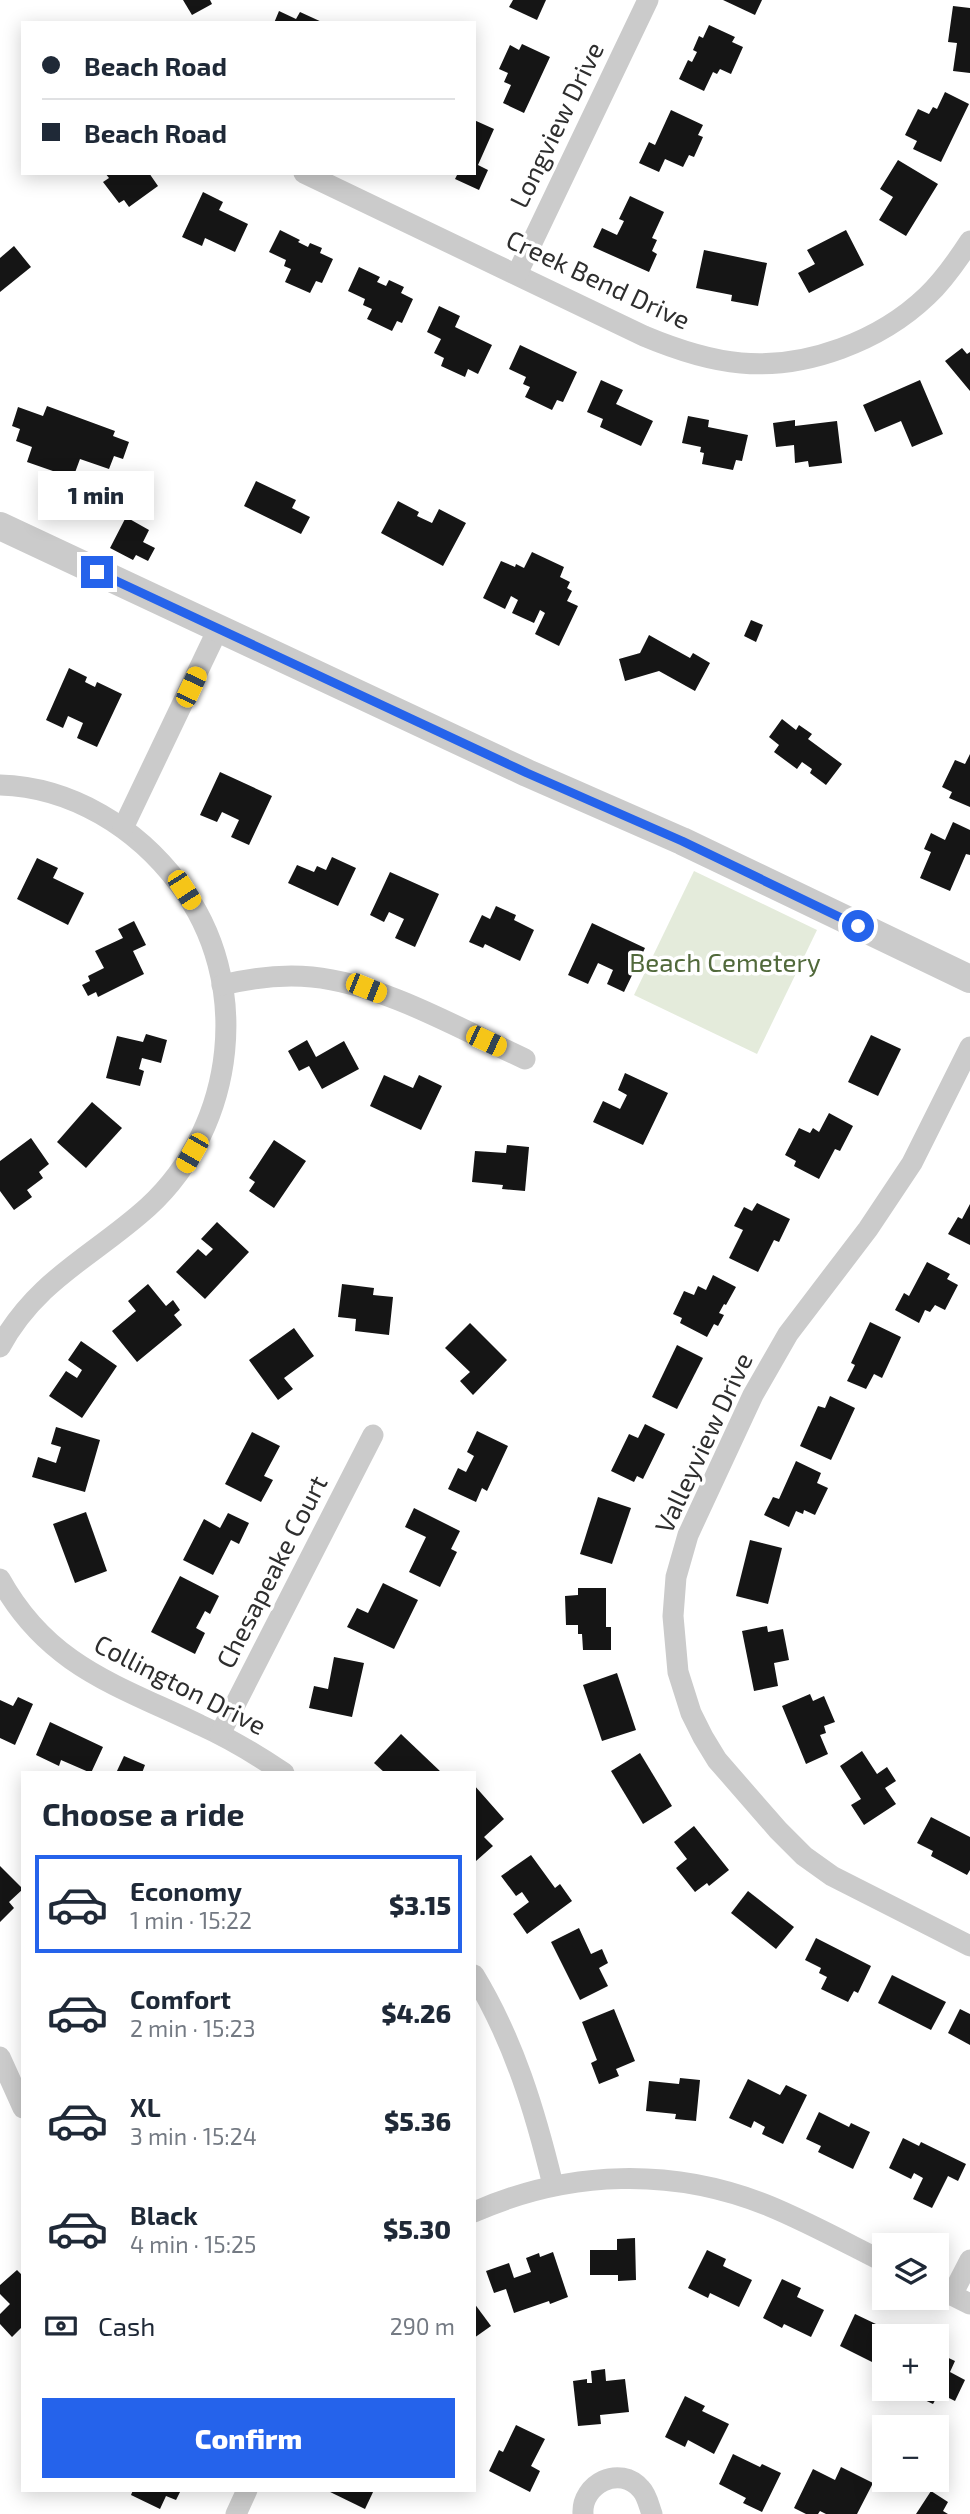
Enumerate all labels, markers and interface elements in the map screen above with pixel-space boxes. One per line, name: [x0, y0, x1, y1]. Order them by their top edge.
street label: Longview Drive: [502, 37, 609, 212]
text: Beach Road: [84, 50, 227, 81]
text: Beach Road: [84, 117, 227, 148]
street label: Creek Bend Drive: [502, 222, 695, 335]
callout: 1 min: [39, 470, 155, 520]
text: 1 min: [68, 481, 124, 509]
route end: [81, 556, 113, 588]
car: [173, 664, 210, 710]
car: [164, 867, 205, 913]
route start: [842, 910, 874, 942]
park label: Beach Cemetery: [629, 946, 821, 977]
car: [343, 970, 390, 1006]
car: [463, 1023, 510, 1059]
car: [173, 1130, 212, 1176]
street label: Valleyview Drive: [647, 1347, 758, 1537]
street label: Chesapeake Court: [209, 1470, 333, 1673]
street label: Collington Drive: [90, 1627, 272, 1740]
text: Choose a ride: [42, 1794, 245, 1832]
icon: car: [46, 1873, 109, 1936]
text: Economy: [130, 1875, 242, 1906]
text: $3.15: [389, 1889, 451, 1920]
text: 1 min · 15:22: [130, 1906, 252, 1934]
icon: car: [46, 1981, 109, 2044]
text: Comfort: [130, 1983, 231, 2014]
text: $4.26: [381, 1997, 451, 2028]
text: 2 min · 15:23: [130, 2014, 256, 2042]
icon: car: [46, 2089, 109, 2152]
text: XL: [130, 2091, 161, 2122]
text: $5.36: [384, 2105, 451, 2136]
text: 3 min · 15:24: [130, 2122, 257, 2150]
icon: car: [46, 2197, 109, 2260]
text: Black: [130, 2199, 198, 2230]
text: $5.30: [383, 2213, 451, 2244]
text: 4 min · 15:25: [130, 2230, 256, 2258]
map controls: [872, 2233, 949, 2492]
button: layers: [872, 2233, 949, 2310]
icon: cash: [42, 2307, 80, 2345]
text: Cash: [98, 2310, 155, 2341]
text: 290 m: [390, 2312, 455, 2340]
button: +: [872, 2324, 949, 2401]
button: Confirm: [42, 2398, 455, 2478]
button: −: [872, 2415, 949, 2492]

